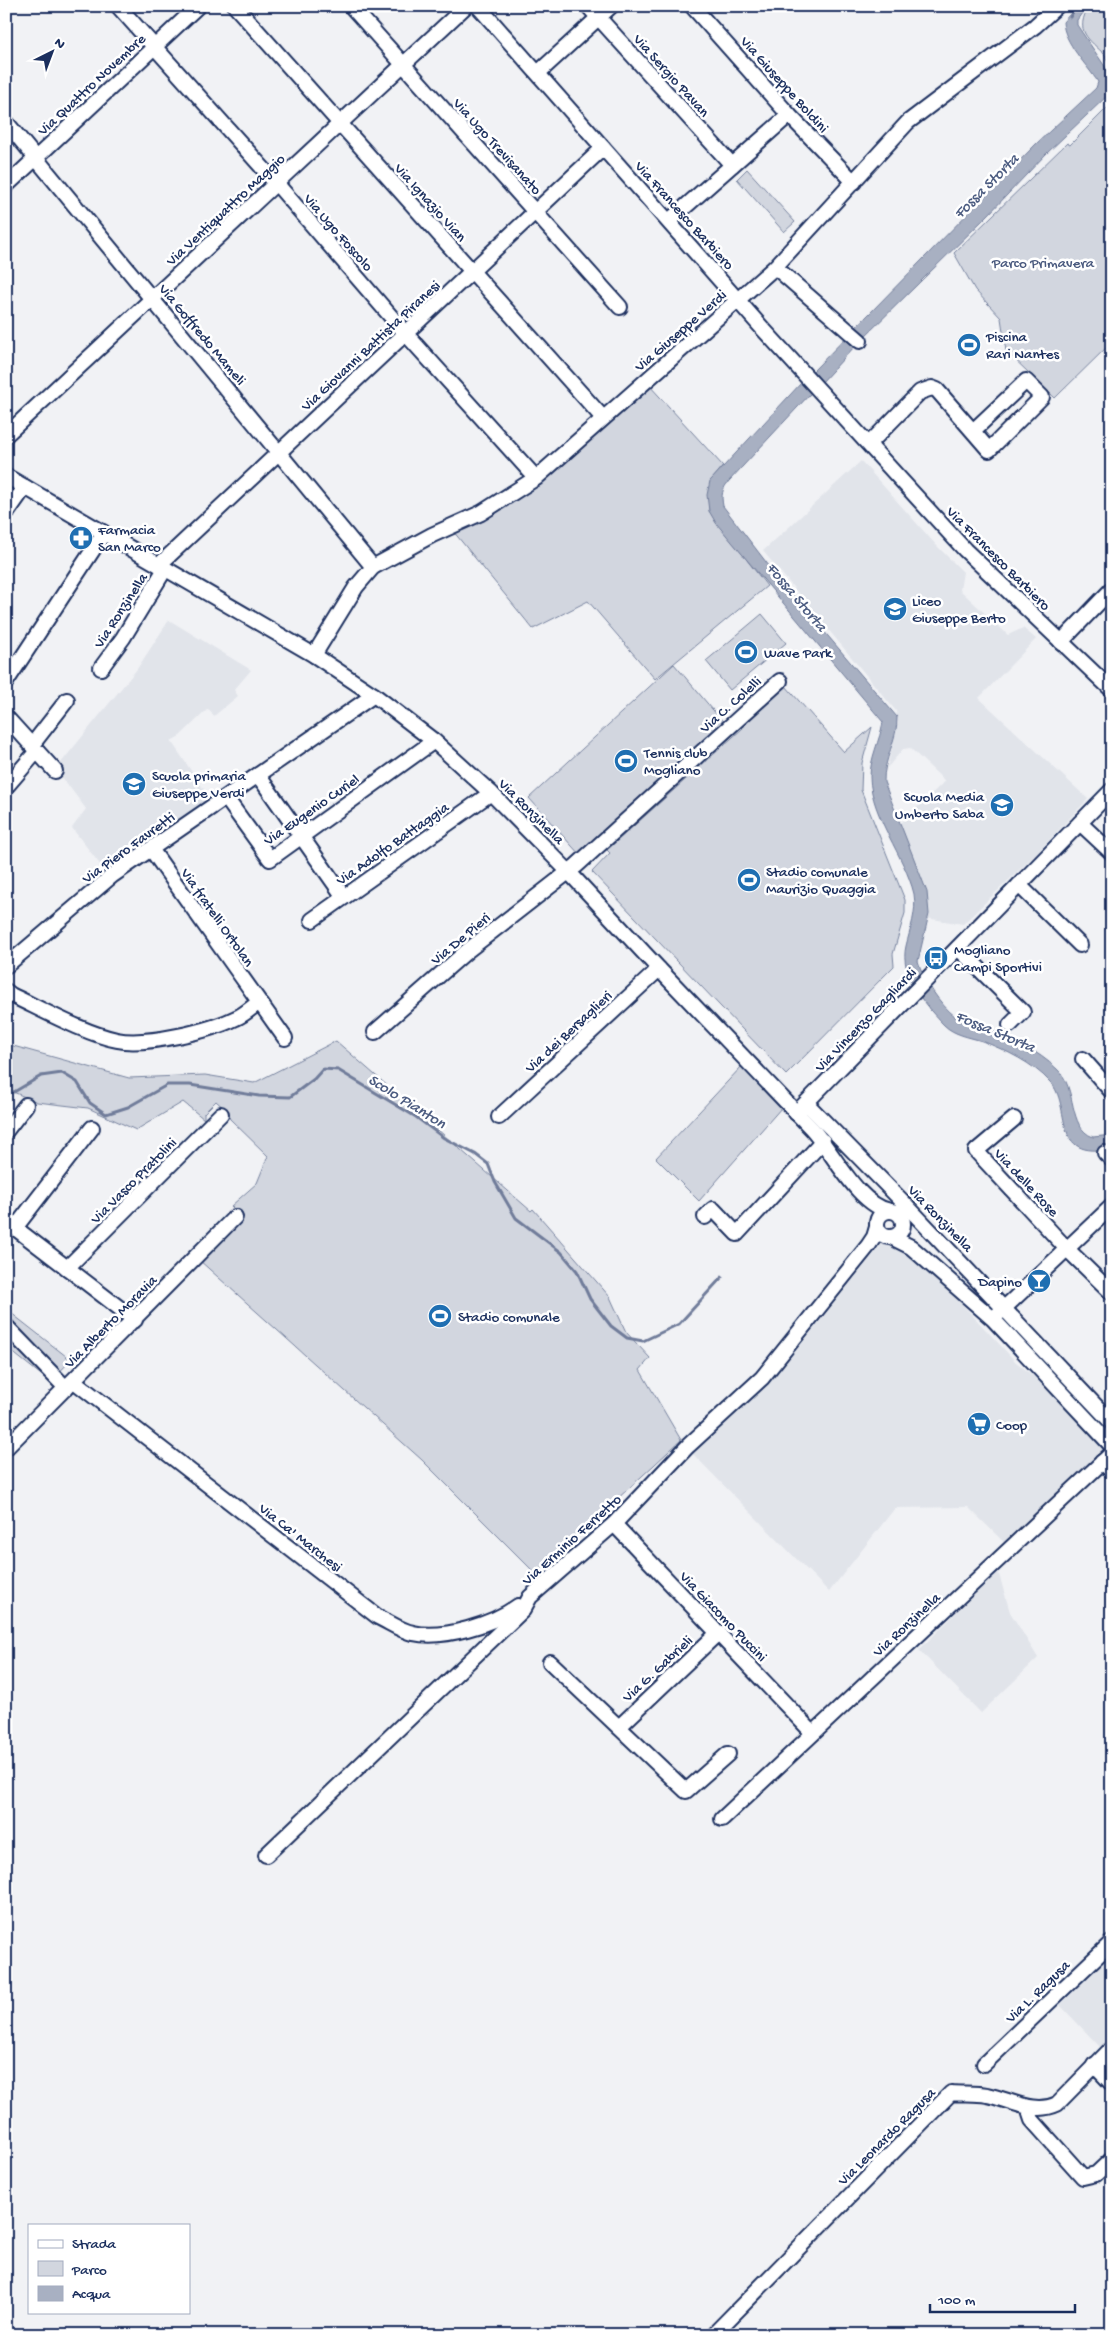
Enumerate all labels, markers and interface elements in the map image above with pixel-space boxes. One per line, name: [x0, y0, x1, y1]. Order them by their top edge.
north arrow: [28, 28, 78, 78]
street label: Via Quattro Novembre: [33, 29, 149, 139]
street label: Via Sergio Pavan: [628, 30, 712, 121]
street label: Via Giuseppe Boldini: [735, 33, 832, 137]
street label: Via Ugo Trevisanato: [448, 95, 545, 200]
street label: Via Ventiquattro Maggio: [162, 150, 290, 271]
water label: Fossa Storta: [951, 150, 1025, 224]
street label: Via Francesco Barbiero: [629, 158, 737, 275]
street label: Via Ignazio Vian: [389, 160, 469, 246]
street label: Via Ugo Foscolo: [298, 190, 376, 276]
park label: Parco Primavera: [991, 255, 1095, 273]
street label: Via Giovanni Battista Piranesi: [297, 277, 445, 416]
street label: Via Goffredo Mameli: [153, 280, 249, 390]
street label: Via Giuseppe Verdi: [631, 287, 731, 377]
place label: Piscina Rari Nantes: [985, 329, 1059, 364]
sports icon: Piscina Rari Nantes: [956, 332, 982, 358]
street label: Via Francesco Barbiero: [941, 503, 1054, 615]
place label: Farmacia San Marco: [97, 522, 161, 557]
pharmacy icon: Farmacia San Marco: [68, 525, 94, 551]
water label: Fossa Storta: [761, 560, 830, 637]
street label: Via Ronzinella: [90, 570, 153, 653]
place label: Liceo Giuseppe Berto: [912, 593, 1006, 628]
school or university icon: Liceo Giuseppe Berto: [882, 596, 908, 622]
sports icon: Wave Park: [733, 639, 759, 665]
place label: Wave Park: [764, 645, 833, 663]
street label: Via C. Colelli: [696, 673, 766, 739]
place label: Tennis club Mogliano: [643, 745, 708, 780]
sports icon: Tennis club Mogliano: [613, 748, 639, 774]
place label: Scuola primaria Giuseppe Verdi: [152, 768, 247, 803]
school or university icon: Scuola primaria Giuseppe Verdi: [121, 771, 147, 797]
street label: Via Eugenio Curiel: [260, 771, 363, 851]
street label: Via Ronzinella: [493, 775, 568, 850]
place label: Scuola Media Umberto Saba: [895, 789, 985, 824]
school or university icon: Scuola Media Umberto Saba: [989, 792, 1015, 818]
street label: Via Adolfo Battaggia: [333, 799, 453, 891]
street label: Via Piero Favretti: [78, 809, 179, 889]
place label: Stadio comunale Maurizio Quaggia: [766, 864, 876, 899]
street label: Via fratelli Ortolan: [175, 865, 257, 971]
sports icon: Stadio comunale Maurizio Quaggia: [736, 867, 762, 893]
street label: Via De Pieri: [427, 909, 495, 970]
place label: Mogliano Campi Sportivi: [954, 942, 1042, 977]
bus stop icon: Mogliano Campi Sportivi: [923, 945, 949, 971]
street label: Via Vincenzo Gagliardi: [811, 964, 921, 1077]
street label: Via dei Bersaglieri: [521, 987, 617, 1078]
water label: Fossa Storta: [952, 1008, 1038, 1059]
water label: Scolo Pianton: [364, 1072, 449, 1135]
street label: Via Vasco Pratolini: [87, 1134, 181, 1229]
street label: Via delle Rose: [989, 1145, 1062, 1221]
street label: Via Ronzinella: [903, 1182, 976, 1257]
bar icon: Dapino: [1026, 1268, 1052, 1294]
street label: Via Alberto Moravia: [60, 1272, 162, 1373]
place label: Dapino: [977, 1274, 1022, 1292]
sports icon: Stadio comunale: [427, 1303, 453, 1329]
place label: Stadio comunale: [458, 1309, 560, 1327]
supermarket icon: Coop: [966, 1411, 992, 1437]
place label: Coop: [996, 1417, 1028, 1435]
street label: Via Erminio Ferretto: [518, 1491, 626, 1591]
street label: Via Ca' Marchesi: [254, 1500, 345, 1577]
street label: Via Giacomo Puccini: [674, 1568, 770, 1666]
street label: Via Ronzinella: [869, 1589, 945, 1662]
street label: Via G. Gabrieli: [619, 1632, 697, 1707]
street label: Via L. Ragusa: [1002, 1957, 1075, 2028]
street label: Via Leonardo Ragusa: [834, 2084, 941, 2191]
legend: [28, 2224, 190, 2314]
text: Strada: [72, 2236, 117, 2254]
text: Parco: [71, 2262, 107, 2280]
scale bar: [930, 2281, 1076, 2313]
text: Acqua: [72, 2286, 111, 2304]
text: 100 m: [937, 2292, 976, 2310]

